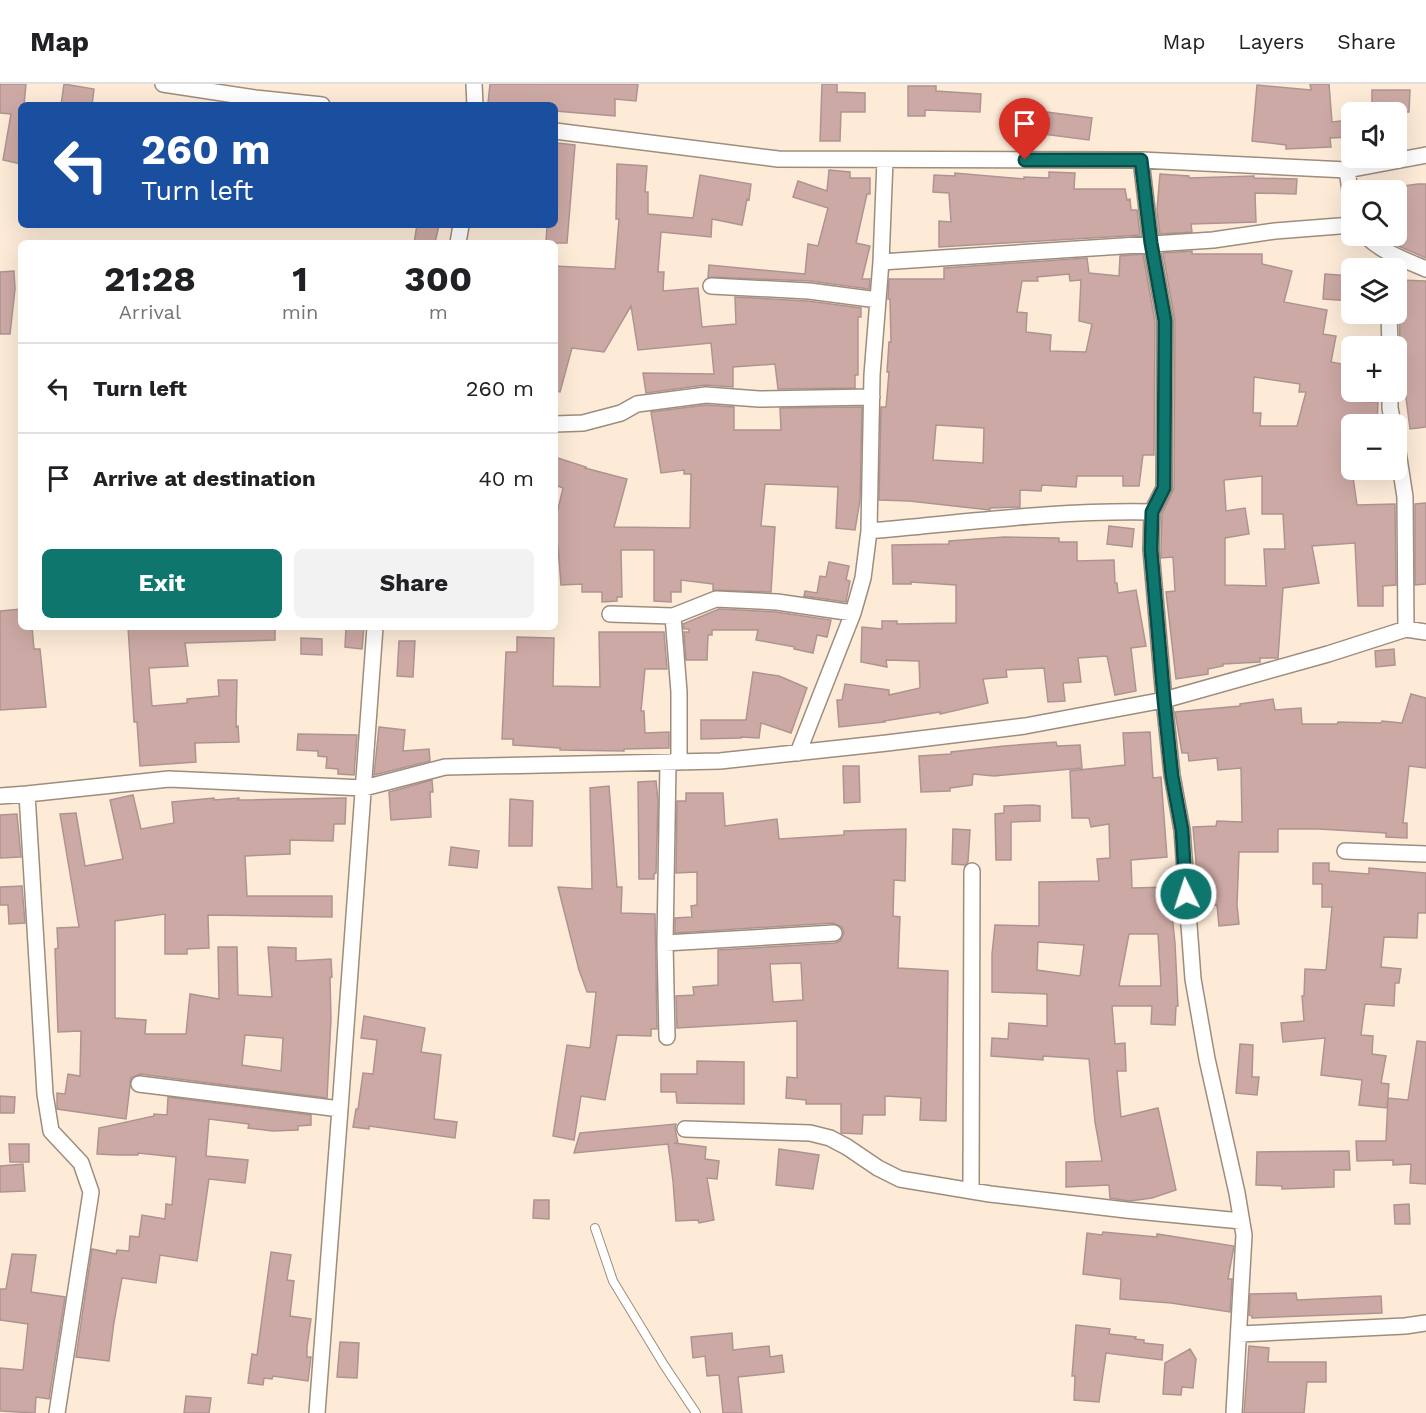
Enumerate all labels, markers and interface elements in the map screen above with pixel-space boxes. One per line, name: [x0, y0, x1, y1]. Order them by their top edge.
text: Map: [30, 25, 89, 58]
text: Map: [1162, 29, 1205, 54]
text: Layers: [1238, 29, 1304, 54]
text: Share: [1337, 29, 1396, 54]
pin: [999, 98, 1050, 160]
map controls: [1341, 102, 1407, 480]
button: sound: [1341, 102, 1407, 168]
icon: arrive: [1008, 107, 1041, 140]
text: 260 m: [141, 125, 271, 174]
icon: left: [42, 126, 120, 204]
text: Turn left: [141, 175, 253, 207]
button: search: [1341, 180, 1407, 246]
text: 21:28: [104, 258, 196, 300]
text: 1: [292, 258, 308, 300]
text: 300: [404, 258, 472, 300]
button: layers: [1341, 258, 1407, 324]
text: Arrival: [119, 300, 181, 324]
text: min: [282, 300, 318, 324]
text: m: [429, 300, 448, 324]
button: +: [1341, 336, 1407, 402]
icon: left: [42, 372, 75, 405]
text: Turn left: [93, 376, 187, 401]
text: 260 m: [466, 376, 534, 401]
button: −: [1341, 414, 1407, 480]
icon: arrive: [42, 462, 75, 495]
text: Arrive at destination: [93, 466, 316, 491]
text: 40 m: [478, 466, 534, 491]
button: Exit: [42, 549, 282, 618]
button: Share: [294, 549, 534, 618]
position arrow: [1154, 862, 1218, 926]

